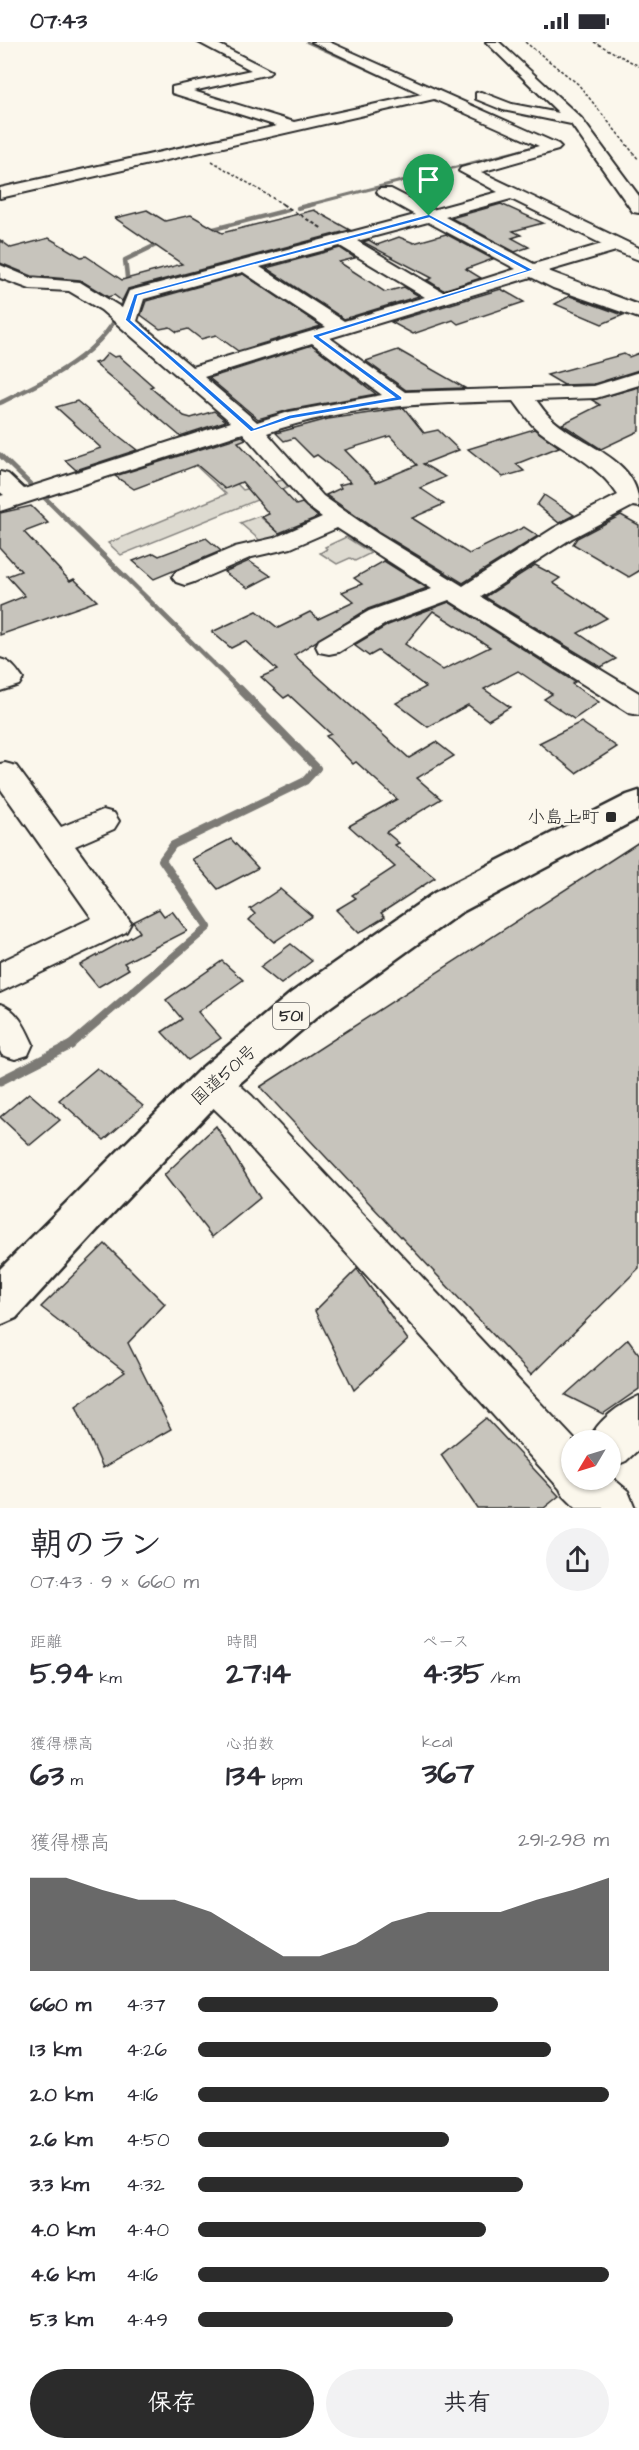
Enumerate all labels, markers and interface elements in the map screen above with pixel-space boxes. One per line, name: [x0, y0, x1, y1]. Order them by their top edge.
text: 07:43: [30, 6, 87, 37]
pin: [403, 154, 454, 216]
icon: arrive: [412, 163, 445, 196]
place label: 小島上町: [527, 805, 599, 830]
marker: 小島上町: [604, 810, 618, 824]
road number: 501: [273, 1003, 309, 1029]
street label: 国道501号: [186, 1039, 262, 1111]
north arrow: [561, 1430, 621, 1490]
map controls: [561, 1430, 621, 1490]
text: 朝のラン: [30, 1522, 162, 1568]
button: share: [546, 1528, 609, 1591]
text: 07:43 · 9 × 660 m: [30, 1568, 199, 1596]
text: 距離: [30, 1631, 62, 1653]
text: 時間: [226, 1631, 258, 1653]
text: ペース: [422, 1631, 469, 1653]
text: 5.94: [30, 1653, 93, 1695]
text: 27:14: [226, 1653, 291, 1695]
text: 4:35: [422, 1653, 484, 1695]
text: km: [93, 1667, 122, 1689]
text: /km: [484, 1667, 520, 1689]
text: kcal: [422, 1731, 453, 1753]
text: 獲得標高: [30, 1733, 94, 1755]
text: 心拍数: [226, 1733, 274, 1755]
text: 367: [422, 1753, 475, 1795]
text: 63: [30, 1755, 64, 1797]
text: 134: [226, 1755, 266, 1797]
text: m: [64, 1769, 83, 1791]
text: bpm: [266, 1769, 302, 1791]
text: 291–298 m: [518, 1826, 609, 1854]
text: 獲得標高: [30, 1829, 110, 1857]
text: 660 m: [30, 1991, 91, 2019]
text: 4:37: [126, 1991, 165, 2019]
text: 1.3 km: [30, 2036, 81, 2064]
text: 4:26: [126, 2036, 167, 2064]
text: 2.0 km: [30, 2081, 93, 2109]
text: 4:16: [126, 2081, 158, 2109]
text: 2.6 km: [30, 2126, 93, 2154]
text: 4:50: [126, 2126, 170, 2154]
text: 3.3 km: [30, 2171, 89, 2199]
text: 4:32: [126, 2171, 165, 2199]
text: 4.0 km: [30, 2216, 95, 2244]
text: 4:40: [126, 2216, 169, 2244]
text: 4.6 km: [30, 2261, 95, 2289]
text: 4:16: [126, 2261, 158, 2289]
text: 5.3 km: [30, 2306, 93, 2334]
text: 4:49: [126, 2306, 168, 2334]
button: 保存: [30, 2369, 314, 2438]
button: 共有: [326, 2369, 609, 2438]

